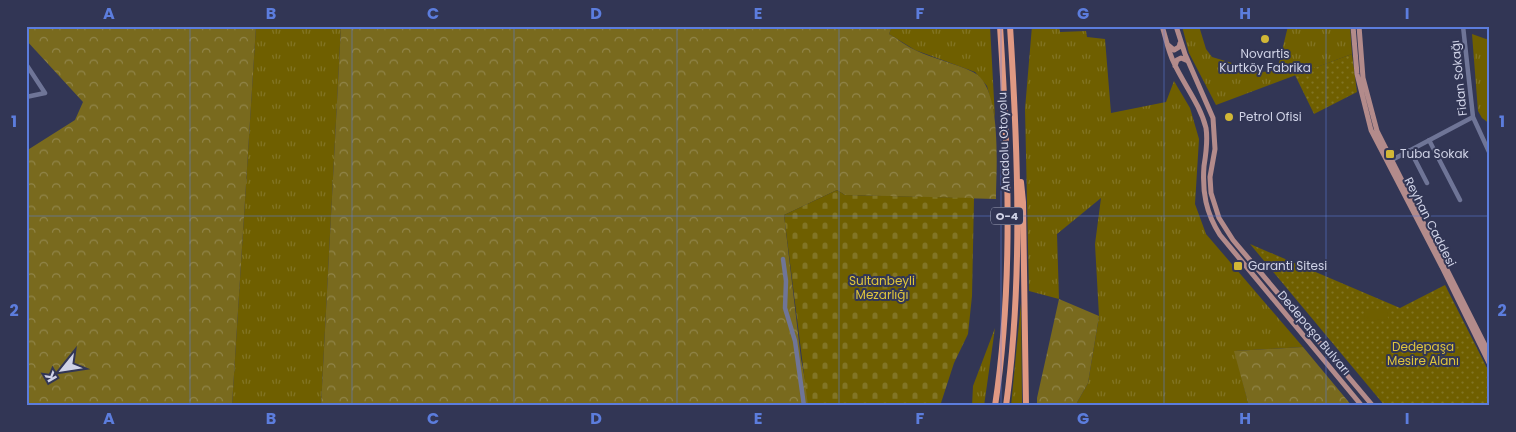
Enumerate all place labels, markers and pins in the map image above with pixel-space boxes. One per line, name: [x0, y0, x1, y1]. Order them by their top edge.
marker: Novartis Kurtköy Fabrika: [1259, 33, 1271, 45]
place label: Novartis Kurtköy Fabrika: [1219, 45, 1311, 76]
place label: Petrol Ofisi: [1239, 108, 1302, 125]
marker: Petrol Ofisi: [1223, 111, 1235, 123]
place label: Tuba Sokak: [1400, 145, 1470, 162]
marker: Tuba Sokak: [1384, 148, 1396, 160]
place label: Garanti Sitesi: [1248, 257, 1327, 274]
marker: Garanti Sitesi: [1232, 260, 1244, 272]

